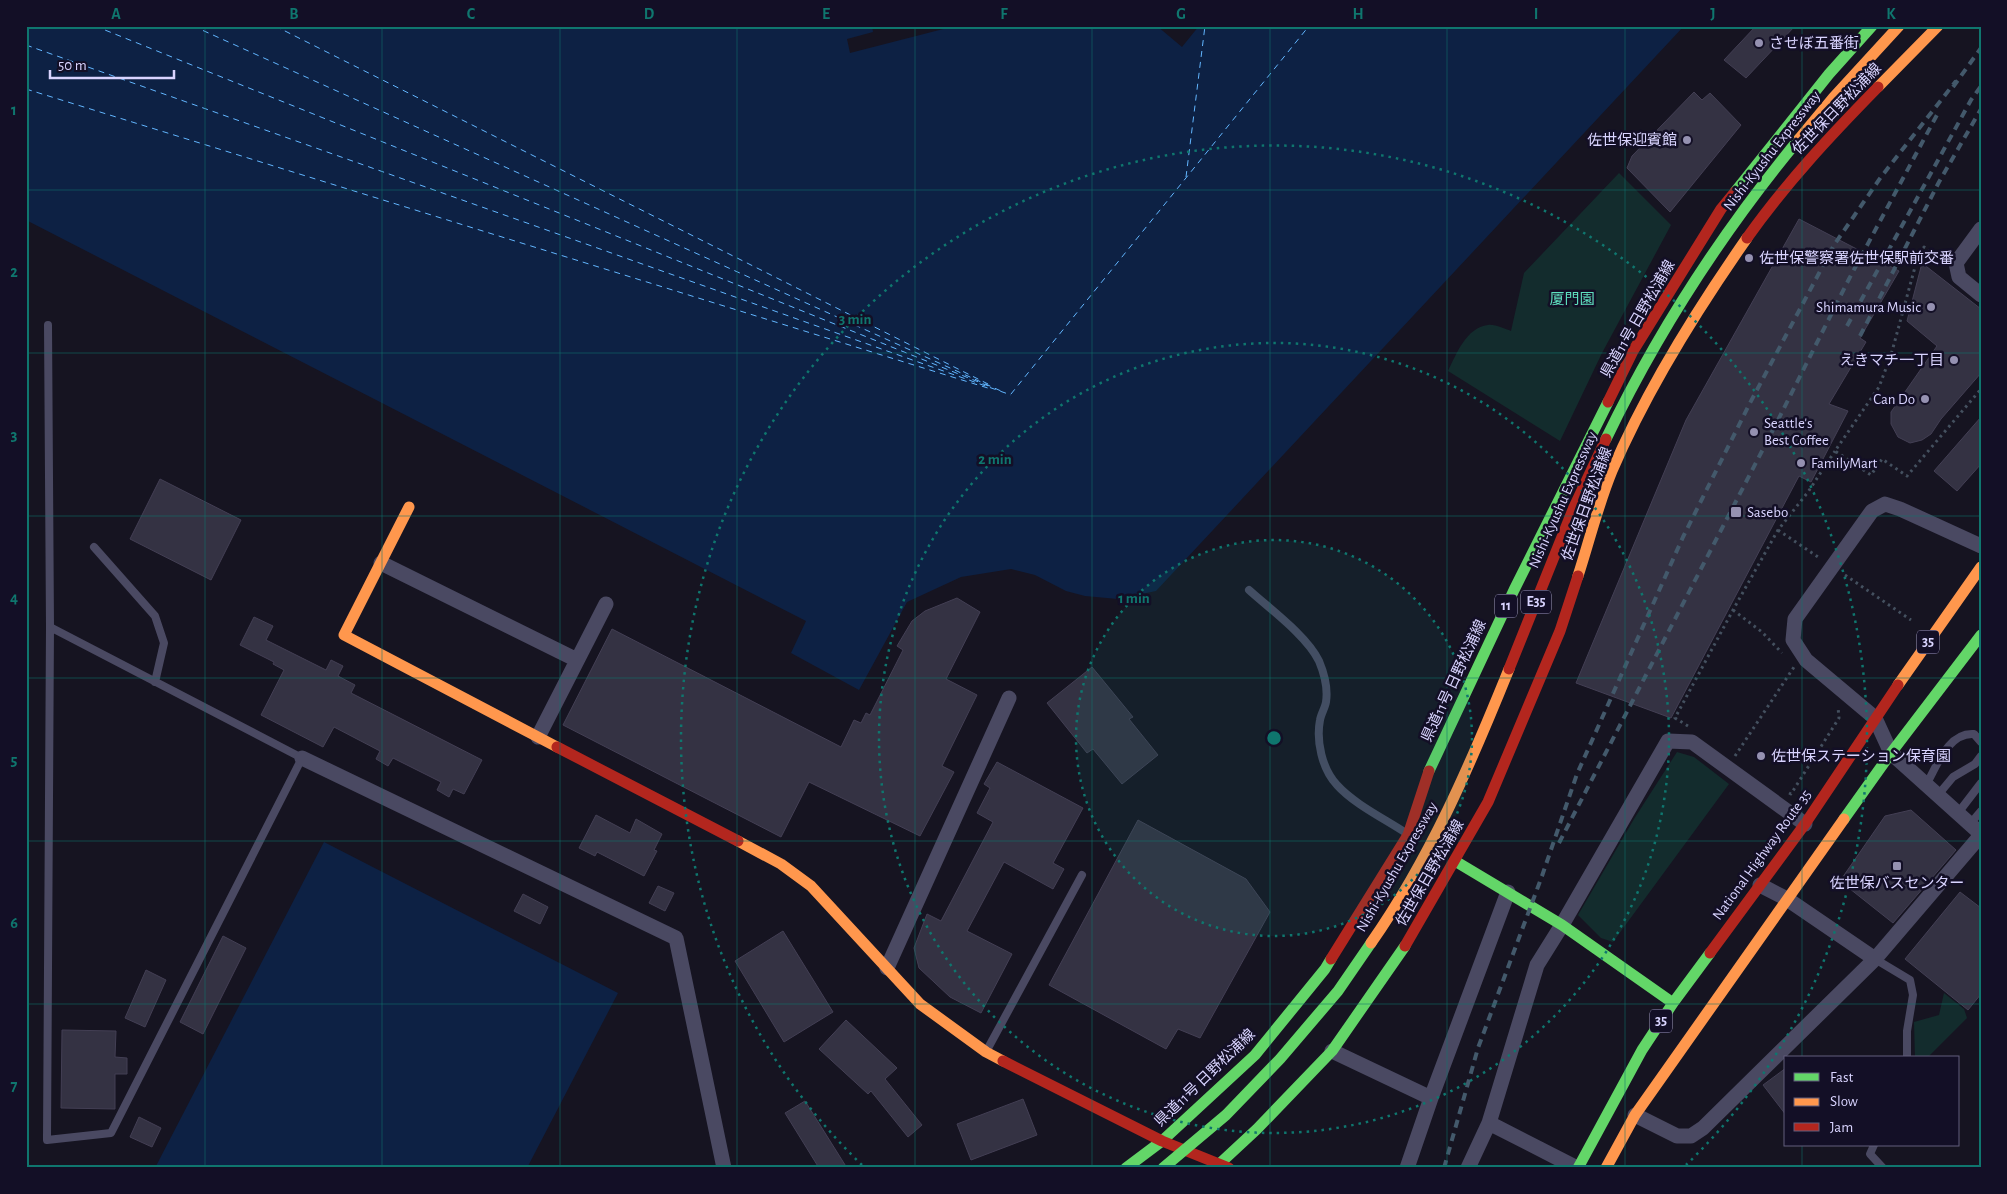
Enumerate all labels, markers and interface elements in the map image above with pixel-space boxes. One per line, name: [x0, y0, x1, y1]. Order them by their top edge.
text: A: [111, 6, 121, 22]
text: B: [289, 6, 299, 22]
text: C: [467, 6, 476, 22]
text: D: [644, 6, 655, 22]
text: E: [822, 6, 830, 22]
text: F: [1000, 6, 1008, 22]
text: G: [1176, 6, 1186, 22]
text: H: [1352, 6, 1364, 22]
text: I: [1534, 6, 1538, 22]
text: J: [1710, 6, 1716, 22]
text: K: [1886, 6, 1896, 22]
place label: させぼ五番街: [1769, 35, 1859, 51]
marker: させぼ五番街: [1753, 37, 1765, 49]
scale bar: [50, 48, 174, 80]
text: 50 m: [58, 58, 87, 73]
street label: 佐世保日野松浦線: [1788, 59, 1884, 157]
street label: Nishi-Kyushu Expressway: [1721, 88, 1824, 214]
text: 1: [11, 102, 17, 118]
place label: 佐世保迎賓館: [1587, 132, 1677, 148]
marker: 佐世保迎賓館: [1681, 134, 1693, 146]
place label: 佐世保警察署佐世保駅前交番: [1759, 250, 1954, 266]
marker: 佐世保警察署佐世保駅前交番: [1743, 252, 1755, 264]
street label: 県道11号 日野松浦線: [1597, 257, 1678, 380]
text: 2: [10, 264, 18, 280]
park label: 厦門園: [1549, 292, 1595, 307]
place label: Shimamura Music: [1816, 300, 1921, 315]
marker: Shimamura Music: [1925, 301, 1937, 313]
text: 3 min: [839, 312, 871, 327]
place label: えきマチ一丁目: [1839, 353, 1944, 368]
marker: えきマチ一丁目: [1948, 354, 1960, 366]
place label: Can Do: [1873, 392, 1915, 407]
marker: Can Do: [1919, 393, 1931, 405]
place label: Seattle's Best Coffee: [1764, 416, 1829, 448]
marker: Seattle's Best Coffee: [1748, 426, 1760, 438]
text: 3: [11, 427, 18, 443]
street label: Nishi-Kyushu Expressway: [1526, 429, 1600, 570]
street label: 佐世保日野松浦線: [1558, 444, 1615, 563]
text: 2 min: [978, 452, 1012, 467]
place label: FamilyMart: [1811, 456, 1878, 471]
marker: FamilyMart: [1795, 457, 1807, 469]
marker: Sasebo: [1729, 505, 1743, 519]
place label: Sasebo: [1747, 505, 1788, 520]
text: 4: [10, 590, 18, 606]
road number: E35: [1521, 590, 1551, 614]
text: 1 min: [1118, 591, 1150, 606]
road number: 11: [1495, 594, 1517, 618]
street label: 県道11号 日野松浦線: [1417, 617, 1489, 744]
road number: 35: [1917, 630, 1939, 654]
centre of rings: [1265, 729, 1283, 747]
place label: 佐世保ステーション保育園: [1771, 748, 1951, 764]
marker: 佐世保ステーション保育園: [1755, 750, 1767, 762]
text: 5: [11, 752, 18, 768]
street label: National Highway Route 35: [1710, 787, 1814, 923]
street label: Nishi-Kyushu Expressway: [1354, 799, 1441, 935]
street label: 佐世保日野松浦線: [1392, 816, 1466, 929]
marker: 佐世保バスセンター: [1891, 860, 1903, 872]
place label: 佐世保バスセンター: [1829, 875, 1965, 891]
text: 6: [10, 915, 18, 931]
road number: 35: [1650, 1009, 1672, 1032]
street label: 県道11号 日野松浦線: [1151, 1025, 1258, 1130]
legend: [1784, 1056, 1960, 1146]
text: Fast: [1830, 1070, 1854, 1085]
text: 7: [11, 1078, 18, 1094]
text: Slow: [1830, 1094, 1858, 1109]
text: Jam: [1830, 1120, 1853, 1135]

